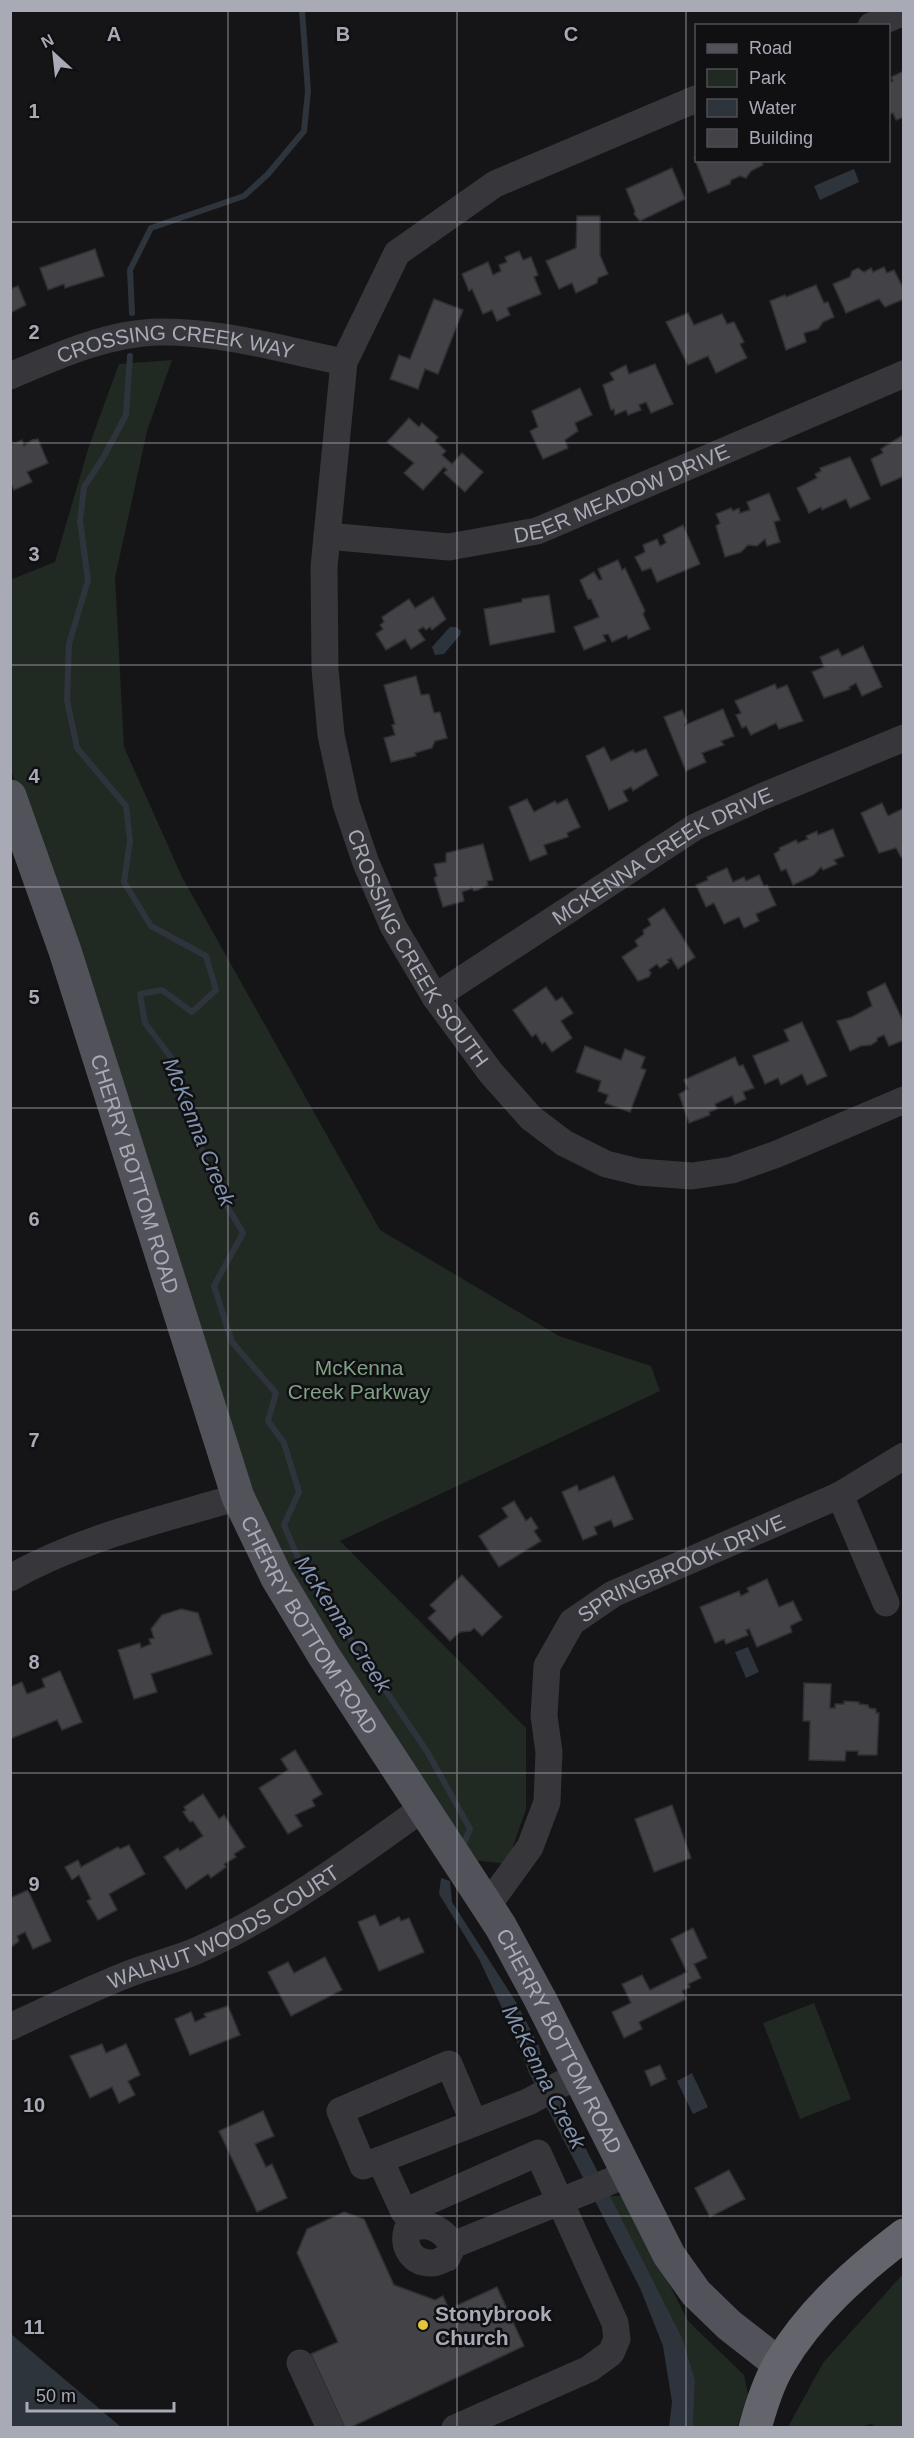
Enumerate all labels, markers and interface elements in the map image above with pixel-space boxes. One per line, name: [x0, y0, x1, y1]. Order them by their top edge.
text: A: [107, 23, 121, 45]
text: B: [336, 23, 350, 45]
text: C: [564, 23, 578, 45]
north arrow: [24, 24, 84, 84]
legend: [695, 24, 890, 162]
text: N: [38, 31, 56, 51]
text: Road: [749, 38, 792, 58]
text: Park: [749, 68, 787, 88]
text: Water: [749, 98, 796, 118]
text: 1: [28, 100, 40, 122]
text: Building: [749, 128, 813, 148]
street label: CROSSING CREEK WAY: [53, 320, 296, 367]
text: 2: [28, 321, 40, 343]
street label: DEER MEADOW DRIVE: [512, 439, 732, 547]
text: 3: [28, 543, 40, 565]
text: 4: [28, 765, 40, 787]
street label: MCKENNA CREEK DRIVE: [547, 782, 776, 929]
street label: CROSSING CREEK SOUTH: [344, 826, 494, 1071]
text: 5: [28, 986, 40, 1008]
street label: CHERRY BOTTOM ROAD: [87, 1051, 184, 1296]
water label: McKenna Creek: [158, 1054, 241, 1211]
text: 6: [28, 1208, 40, 1230]
park label: McKenna Creek Parkway: [288, 1356, 431, 1403]
text: 7: [28, 1429, 40, 1451]
street label: SPRINGBROOK DRIVE: [573, 1509, 788, 1626]
street label: CHERRY BOTTOM ROAD: [237, 1512, 383, 1738]
water label: McKenna Creek: [290, 1551, 397, 1698]
text: 8: [28, 1651, 40, 1673]
street label: WALNUT WOODS COURT: [104, 1860, 343, 1993]
text: 9: [28, 1873, 40, 1895]
street label: CHERRY BOTTOM ROAD: [492, 1924, 627, 2157]
water label: McKenna Creek: [497, 2001, 591, 2154]
text: 10: [23, 2094, 45, 2116]
place label: Stonybrook Church: [435, 2302, 552, 2349]
text: 11: [23, 2316, 45, 2338]
marker: Stonybrook Church: [416, 2318, 430, 2332]
scale bar: [27, 2375, 174, 2413]
text: 50 m: [36, 2386, 76, 2406]

